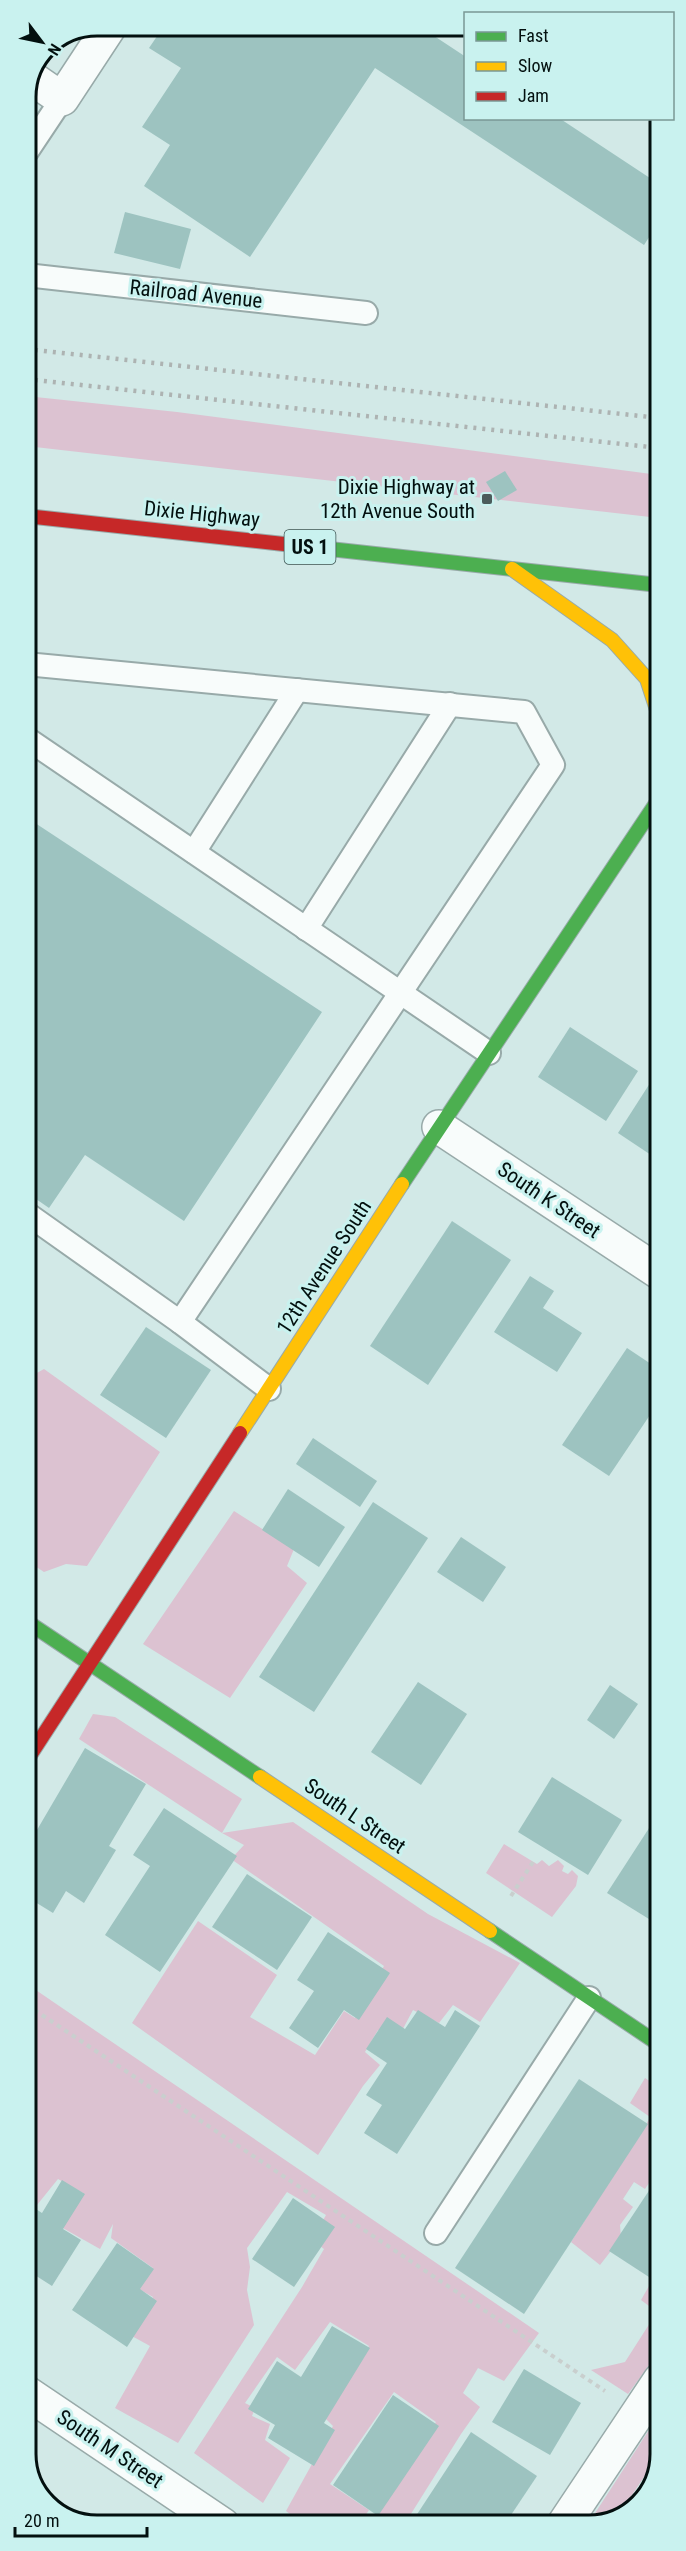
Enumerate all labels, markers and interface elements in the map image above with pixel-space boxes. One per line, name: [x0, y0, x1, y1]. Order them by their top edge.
north arrow: [12, 12, 72, 72]
legend: [464, 12, 674, 120]
text: Fast: [518, 25, 549, 46]
text: N: [44, 40, 65, 59]
text: Slow: [518, 55, 553, 76]
text: Jam: [518, 85, 549, 106]
street label: Railroad Avenue: [128, 275, 264, 313]
place label: Dixie Highway at 12th Avenue South: [320, 475, 475, 523]
marker: Dixie Highway at 12th Avenue South: [480, 492, 494, 506]
street label: Dixie Highway: [143, 496, 261, 532]
road number: US 1: [284, 530, 336, 564]
street label: South K Street: [493, 1157, 605, 1243]
street label: 12th Avenue South: [272, 1195, 376, 1339]
street label: South L Street: [300, 1773, 410, 1859]
street label: South M Street: [52, 2405, 168, 2493]
scale bar: [15, 2500, 147, 2538]
text: 20 m: [24, 2510, 59, 2531]

